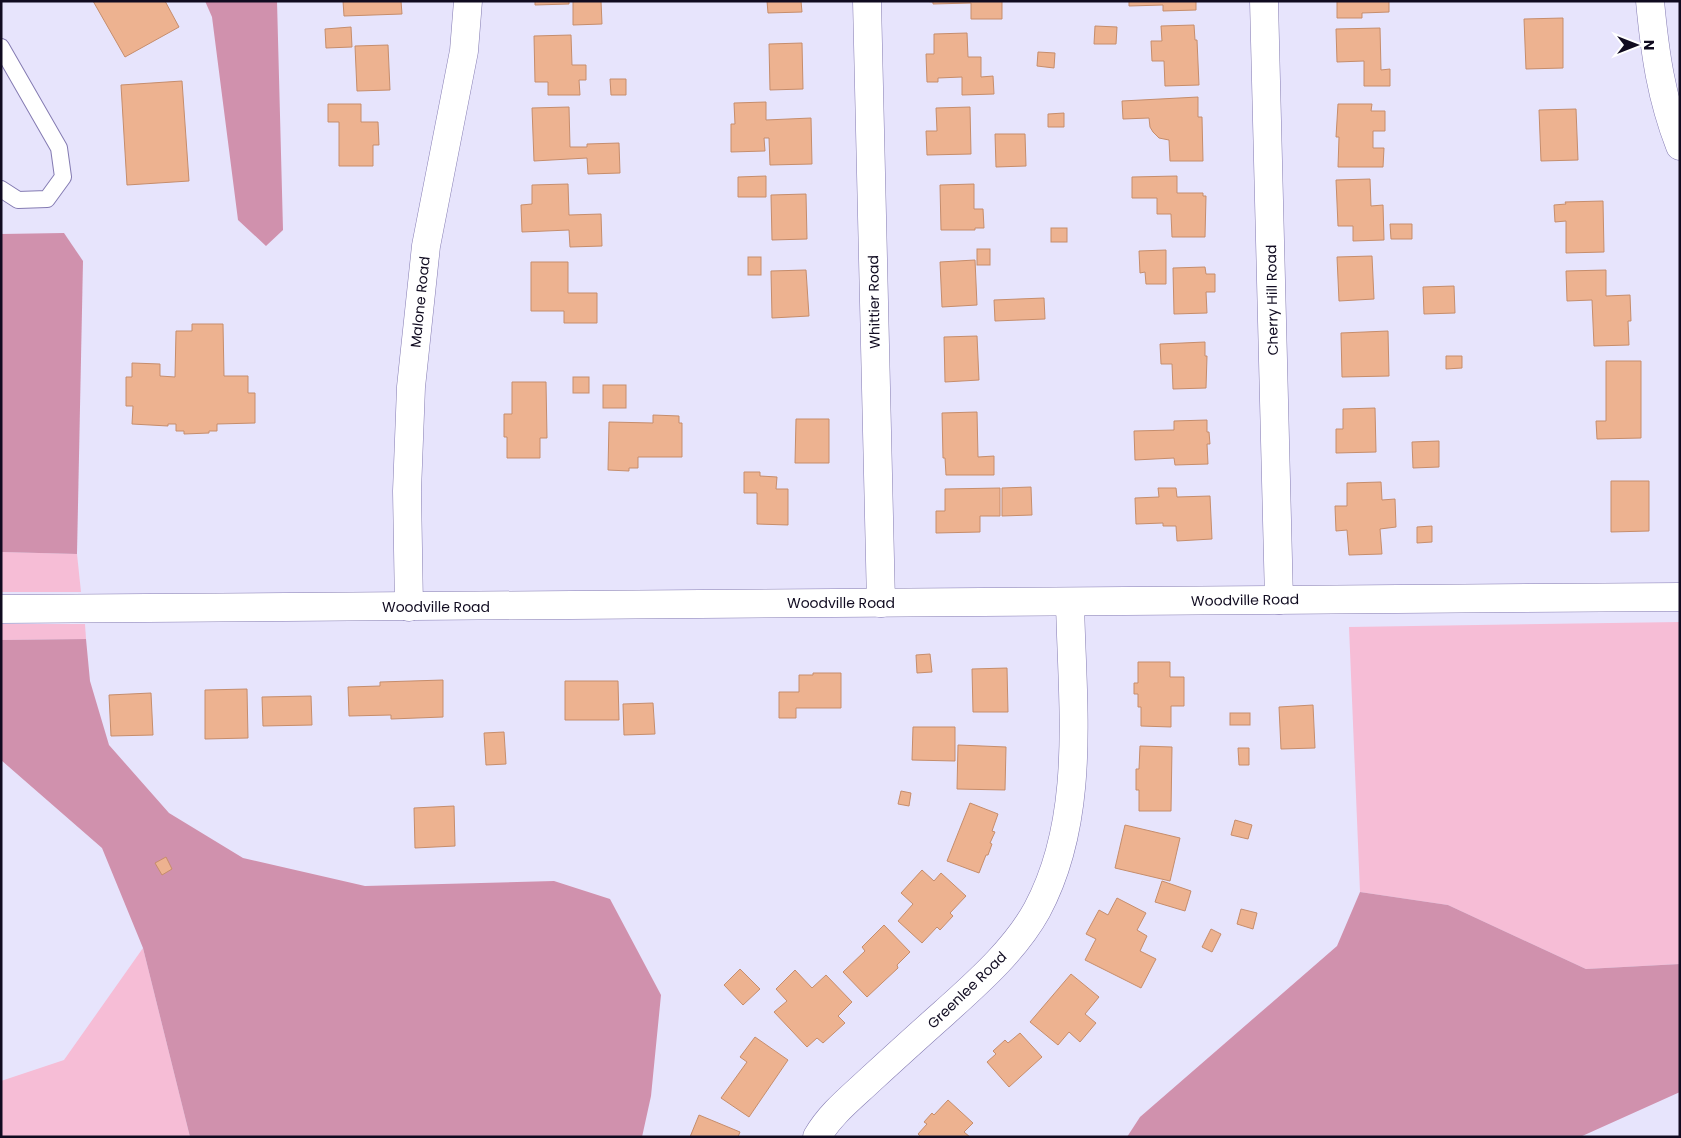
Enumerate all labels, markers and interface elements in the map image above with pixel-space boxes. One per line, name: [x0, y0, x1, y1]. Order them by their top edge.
north arrow: [1611, 20, 1661, 70]
text: N: [1639, 40, 1659, 50]
street label: Cherry Hill Road: [1261, 244, 1283, 356]
street label: Malone Road: [405, 255, 435, 349]
street label: Whittier Road: [863, 255, 885, 349]
street label: Woodville Road: [1191, 589, 1299, 611]
street label: Woodville Road: [787, 593, 895, 613]
street label: Woodville Road: [382, 597, 490, 617]
street label: Greenlee Road: [923, 947, 1011, 1033]

